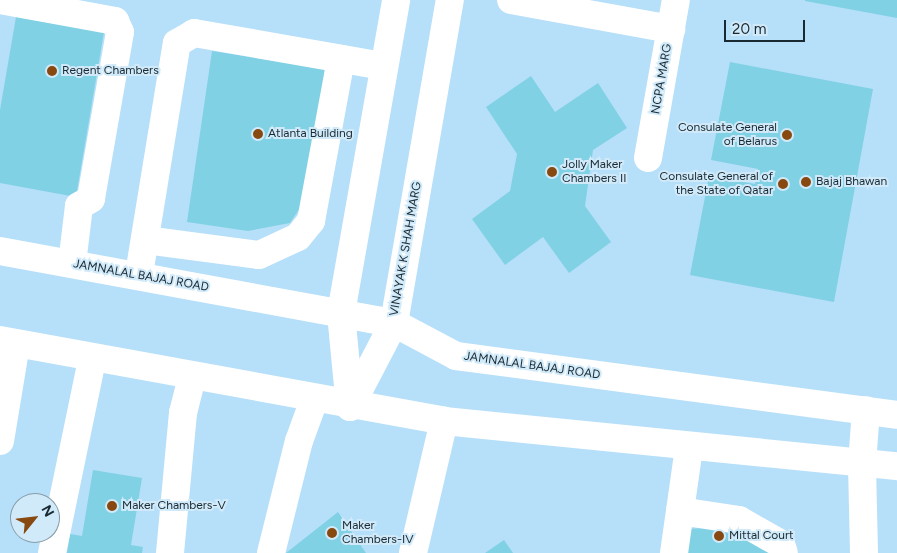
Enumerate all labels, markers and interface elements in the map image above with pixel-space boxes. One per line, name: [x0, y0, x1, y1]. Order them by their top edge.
scale bar: [727, 10, 808, 42]
text: 20 m: [732, 20, 766, 38]
street label: NCPA MARG: [649, 43, 675, 115]
place label: Regent Chambers: [62, 64, 159, 78]
marker: Regent Chambers: [46, 65, 58, 77]
place label: Consulate General of Belarus: [678, 121, 777, 149]
place label: Atlanta Building: [268, 127, 353, 141]
marker: Atlanta Building: [252, 128, 264, 140]
marker: Consulate General of Belarus: [781, 129, 793, 141]
place label: Jolly Maker Chambers II: [562, 158, 626, 186]
marker: Jolly Maker Chambers II: [546, 166, 558, 178]
place label: Consulate General of the State of Qatar: [660, 170, 773, 198]
place label: Bajaj Bhawan: [816, 175, 887, 189]
marker: Bajaj Bhawan: [800, 176, 812, 188]
marker: Consulate General of the State of Qatar: [777, 178, 789, 190]
street label: VINAYAK K SHAH MARG: [387, 181, 425, 317]
street label: JAMNALAL BAJAJ ROAD: [72, 257, 210, 295]
street label: JAMNALAL BAJAJ ROAD: [463, 349, 601, 383]
north arrow: [10, 493, 60, 543]
place label: Maker Chambers-V: [122, 499, 226, 513]
marker: Maker Chambers-V: [106, 500, 118, 512]
text: N: [38, 502, 58, 520]
place label: Maker Chambers-IV: [342, 519, 413, 547]
marker: Maker Chambers-IV: [326, 527, 338, 539]
place label: Mittal Court: [729, 529, 794, 543]
marker: Mittal Court: [713, 530, 725, 542]

